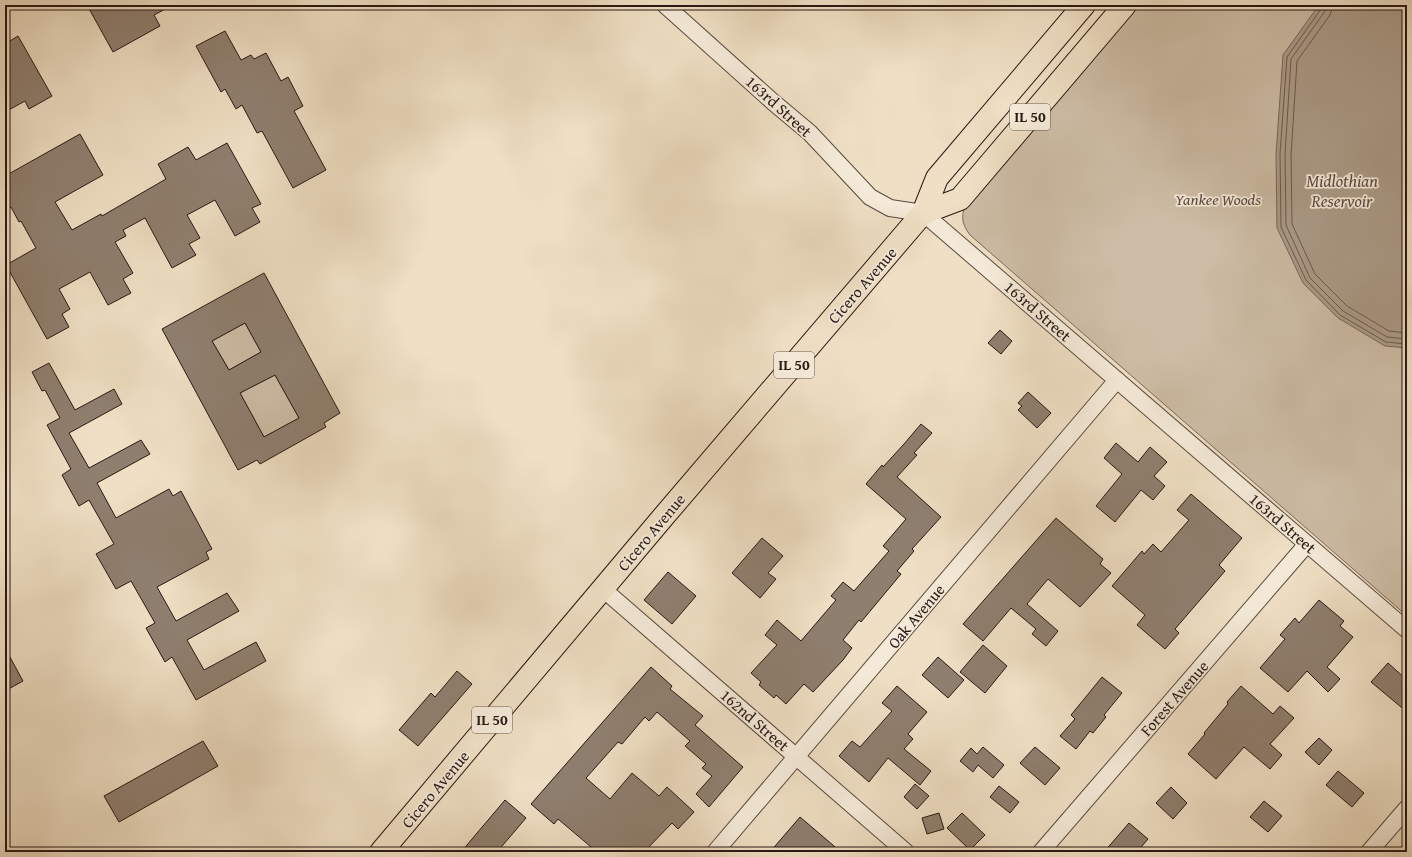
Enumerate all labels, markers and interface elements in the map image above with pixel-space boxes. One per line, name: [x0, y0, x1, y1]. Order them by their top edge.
street label: 163rd Street: [740, 70, 818, 143]
road number: IL 50: [1010, 104, 1050, 130]
water label: Midlothian Reservoir: [1306, 168, 1378, 213]
park label: Yankee Woods: [1175, 187, 1261, 211]
street label: Cicero Avenue: [822, 241, 902, 329]
street label: 163rd Street: [999, 275, 1077, 347]
road number: IL 50: [774, 352, 814, 378]
street label: 163rd Street: [1244, 487, 1322, 559]
street label: Cicero Avenue: [611, 488, 691, 576]
street label: Oak Avenue: [882, 578, 950, 654]
street label: Forest Avenue: [1134, 655, 1214, 741]
street label: 162nd Street: [715, 683, 795, 757]
road number: IL 50: [472, 707, 512, 733]
street label: Cicero Avenue: [395, 745, 475, 833]

